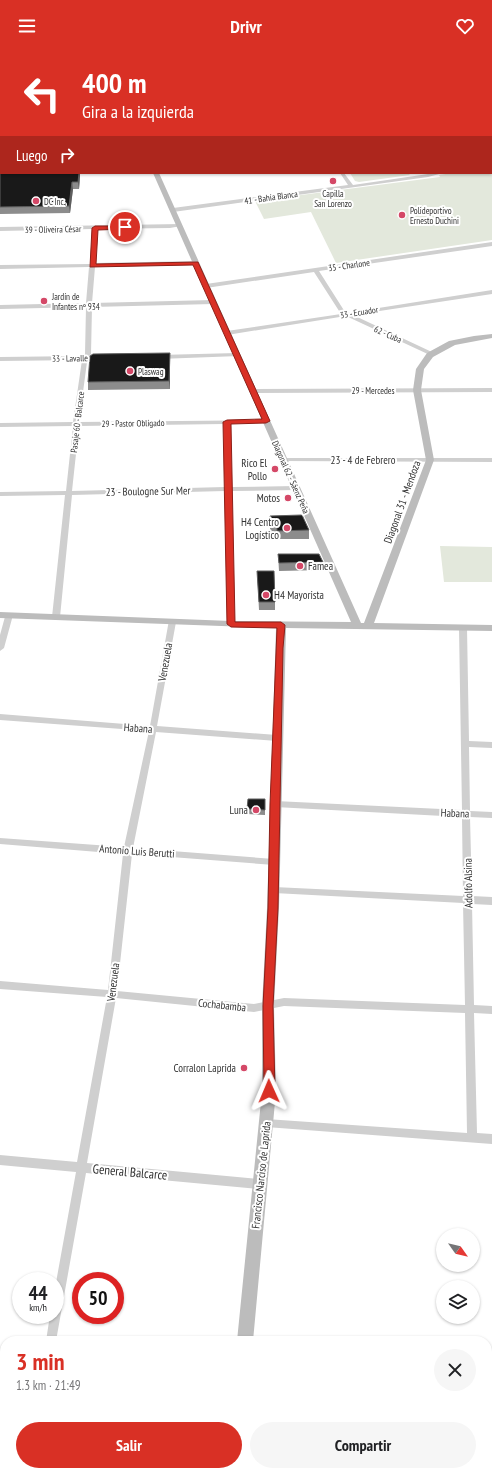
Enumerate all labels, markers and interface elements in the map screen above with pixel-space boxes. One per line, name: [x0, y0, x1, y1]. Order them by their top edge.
icon: menu: [16, 15, 38, 37]
text: Drivr: [230, 15, 262, 38]
icon: heart: [454, 15, 476, 37]
text: 400 m: [82, 64, 146, 101]
icon: left: [16, 68, 68, 120]
text: Gira a la izquierda: [82, 100, 194, 123]
icon: right: [56, 144, 78, 166]
text: Luego: [16, 146, 48, 165]
marker: Capilla San Lorenzo: [328, 176, 338, 186]
street label: 41 - Bahía Blanca: [244, 188, 299, 206]
place label: Capilla San Lorenzo: [314, 188, 352, 209]
marker: DC Inc.: [31, 196, 41, 206]
place label: DC Inc.: [44, 196, 66, 207]
place label: Polideportivo Ernesto Duchini: [410, 205, 459, 226]
pin: [108, 210, 142, 244]
marker: Polideportivo Ernesto Duchini: [397, 210, 407, 220]
icon: arrive: [114, 216, 136, 238]
street label: 39 - Oliveira César: [25, 223, 82, 235]
street label: 35 - Charlone: [328, 257, 371, 273]
place label: Jardín de Infantes nº 934: [51, 291, 100, 312]
marker: Jardín de Infantes nº 934: [39, 296, 49, 306]
street label: 33 - Ecuador: [339, 303, 379, 320]
street label: 62 - Cuba: [372, 323, 404, 345]
street label: 33 - Lavalle: [52, 352, 88, 364]
marker: Plaswag: [125, 366, 135, 376]
place label: Plaswag: [138, 366, 164, 377]
street label: 29 - Mercedes: [351, 385, 395, 396]
street label: Pasaje 60 - Balcarce: [68, 391, 87, 453]
street label: 29 - Pastor Obligado: [101, 417, 165, 429]
street label: Diagonal 62 - Sáenz Peña: [270, 439, 312, 515]
street label: 23 - 4 de Febrero: [330, 453, 396, 467]
place label: Rico El Pollo: [241, 456, 267, 483]
street label: Diagonal 31 - Mendoza: [381, 459, 423, 545]
marker: Rico El Pollo: [270, 464, 280, 474]
street label: 23 - Boulogne Sur Mer: [105, 483, 191, 499]
place label: Motos: [257, 491, 280, 505]
marker: Motos: [283, 493, 293, 503]
place label: H4 Centro Logístico: [241, 515, 279, 542]
marker: H4 Centro Logístico: [282, 523, 292, 533]
place label: Famea: [308, 559, 333, 573]
marker: Famea: [295, 561, 305, 571]
place label: H4 Mayorista: [274, 588, 324, 602]
marker: H4 Mayorista: [261, 590, 271, 600]
street label: Venezuela: [155, 642, 175, 683]
street label: Habana: [123, 720, 153, 736]
place label: Luna: [230, 803, 248, 817]
marker: Luna: [251, 805, 261, 815]
street label: Habana: [440, 806, 470, 820]
street label: Antonio Luis Berutti: [99, 841, 175, 861]
street label: Adolfo Alsina: [461, 858, 475, 908]
street label: Venezuela: [104, 962, 122, 1003]
street label: Cochabamba: [197, 996, 247, 1014]
place label: Corralon Laprida: [173, 1061, 236, 1075]
marker: Corralon Laprida: [239, 1063, 249, 1073]
position arrow: [248, 1070, 290, 1112]
street label: Francisco Narciso de Laprida: [248, 1121, 274, 1229]
street label: General Balcarce: [92, 1160, 168, 1184]
north arrow: [436, 1228, 480, 1272]
map controls: [436, 1228, 480, 1324]
speed limit sign: 50: [72, 1272, 124, 1324]
text: 44: [28, 1280, 48, 1306]
button: layers: [436, 1280, 480, 1324]
text: km/h: [29, 1301, 47, 1314]
text: 3 min: [16, 1346, 64, 1377]
button: close: [434, 1349, 476, 1391]
text: 1.3 km · 21:49: [16, 1377, 81, 1394]
button: Salir: [16, 1422, 242, 1468]
button: Compartir: [250, 1422, 476, 1468]

